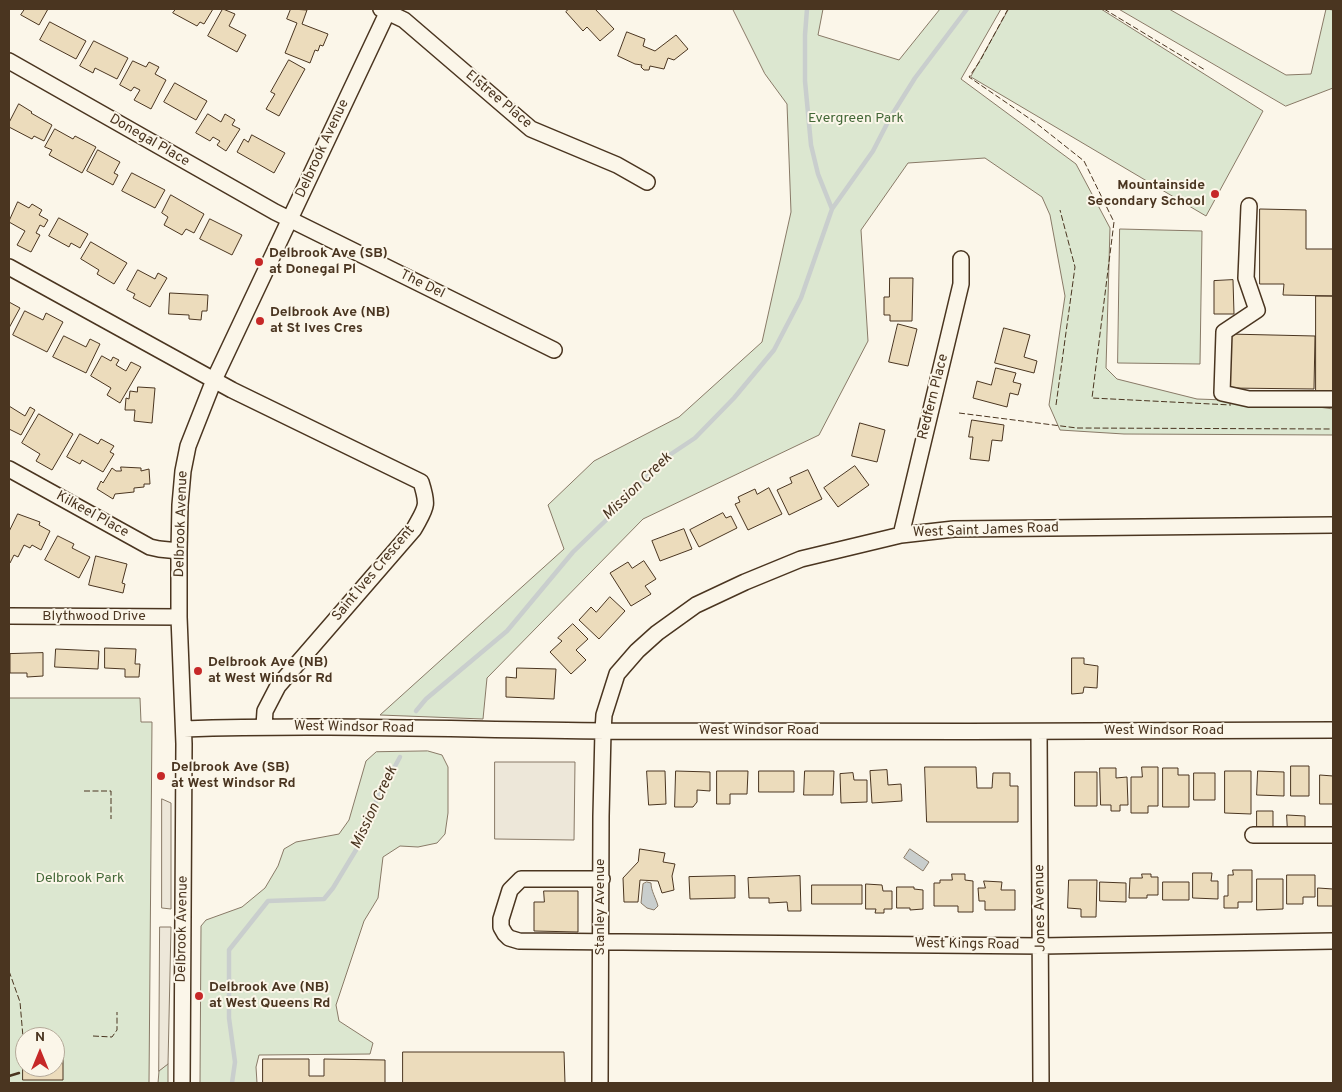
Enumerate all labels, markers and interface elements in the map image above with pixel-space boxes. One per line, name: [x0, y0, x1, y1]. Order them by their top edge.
street label: Elstree Place: [461, 67, 535, 133]
street label: Delbrook Avenue: [293, 97, 353, 201]
street label: Donegal Place: [106, 111, 192, 171]
park label: Evergreen Park: [808, 111, 904, 127]
place label: Mountainside Secondary School: [1087, 178, 1205, 210]
marker: Mountainside Secondary School: [1209, 188, 1221, 200]
place label: Delbrook Ave (SB) at Donegal Pl: [269, 246, 388, 278]
marker: Delbrook Ave (SB) at Donegal Pl: [253, 256, 265, 268]
street label: The Del: [397, 267, 447, 303]
place label: Delbrook Ave (NB) at St Ives Cres: [270, 305, 390, 338]
marker: Delbrook Ave (NB) at St Ives Cres: [254, 315, 266, 327]
street label: Redfern Place: [915, 352, 953, 442]
water label: Mission Creek: [600, 449, 676, 525]
street label: Delbrook Avenue: [172, 470, 192, 578]
street label: Kilkeel Place: [53, 488, 131, 542]
street label: West Saint James Road: [913, 520, 1059, 542]
street label: Saint Ives Crescent: [329, 523, 419, 625]
street label: Blythwood Drive: [42, 609, 146, 625]
place label: Delbrook Ave (NB) at West Windsor Rd: [208, 655, 333, 688]
marker: Delbrook Ave (NB) at West Windsor Rd: [192, 665, 204, 677]
street label: West Windsor Road: [294, 719, 414, 737]
street label: West Windsor Road: [699, 723, 819, 739]
street label: West Windsor Road: [1104, 723, 1224, 739]
place label: Delbrook Ave (SB) at West Windsor Rd: [171, 760, 296, 792]
water label: Mission Creek: [348, 764, 402, 852]
marker: Delbrook Ave (SB) at West Windsor Rd: [155, 770, 167, 782]
street label: Stanley Avenue: [593, 858, 609, 956]
street label: Jones Avenue: [1032, 864, 1050, 952]
park label: Delbrook Park: [36, 871, 124, 887]
street label: Delbrook Avenue: [174, 875, 192, 983]
street label: West Kings Road: [914, 936, 1020, 954]
place label: Delbrook Ave (NB) at West Queens Rd: [209, 980, 330, 1012]
marker: Delbrook Ave (NB) at West Queens Rd: [193, 990, 205, 1002]
north arrow: [15, 1027, 65, 1077]
text: N: [35, 1029, 45, 1046]

